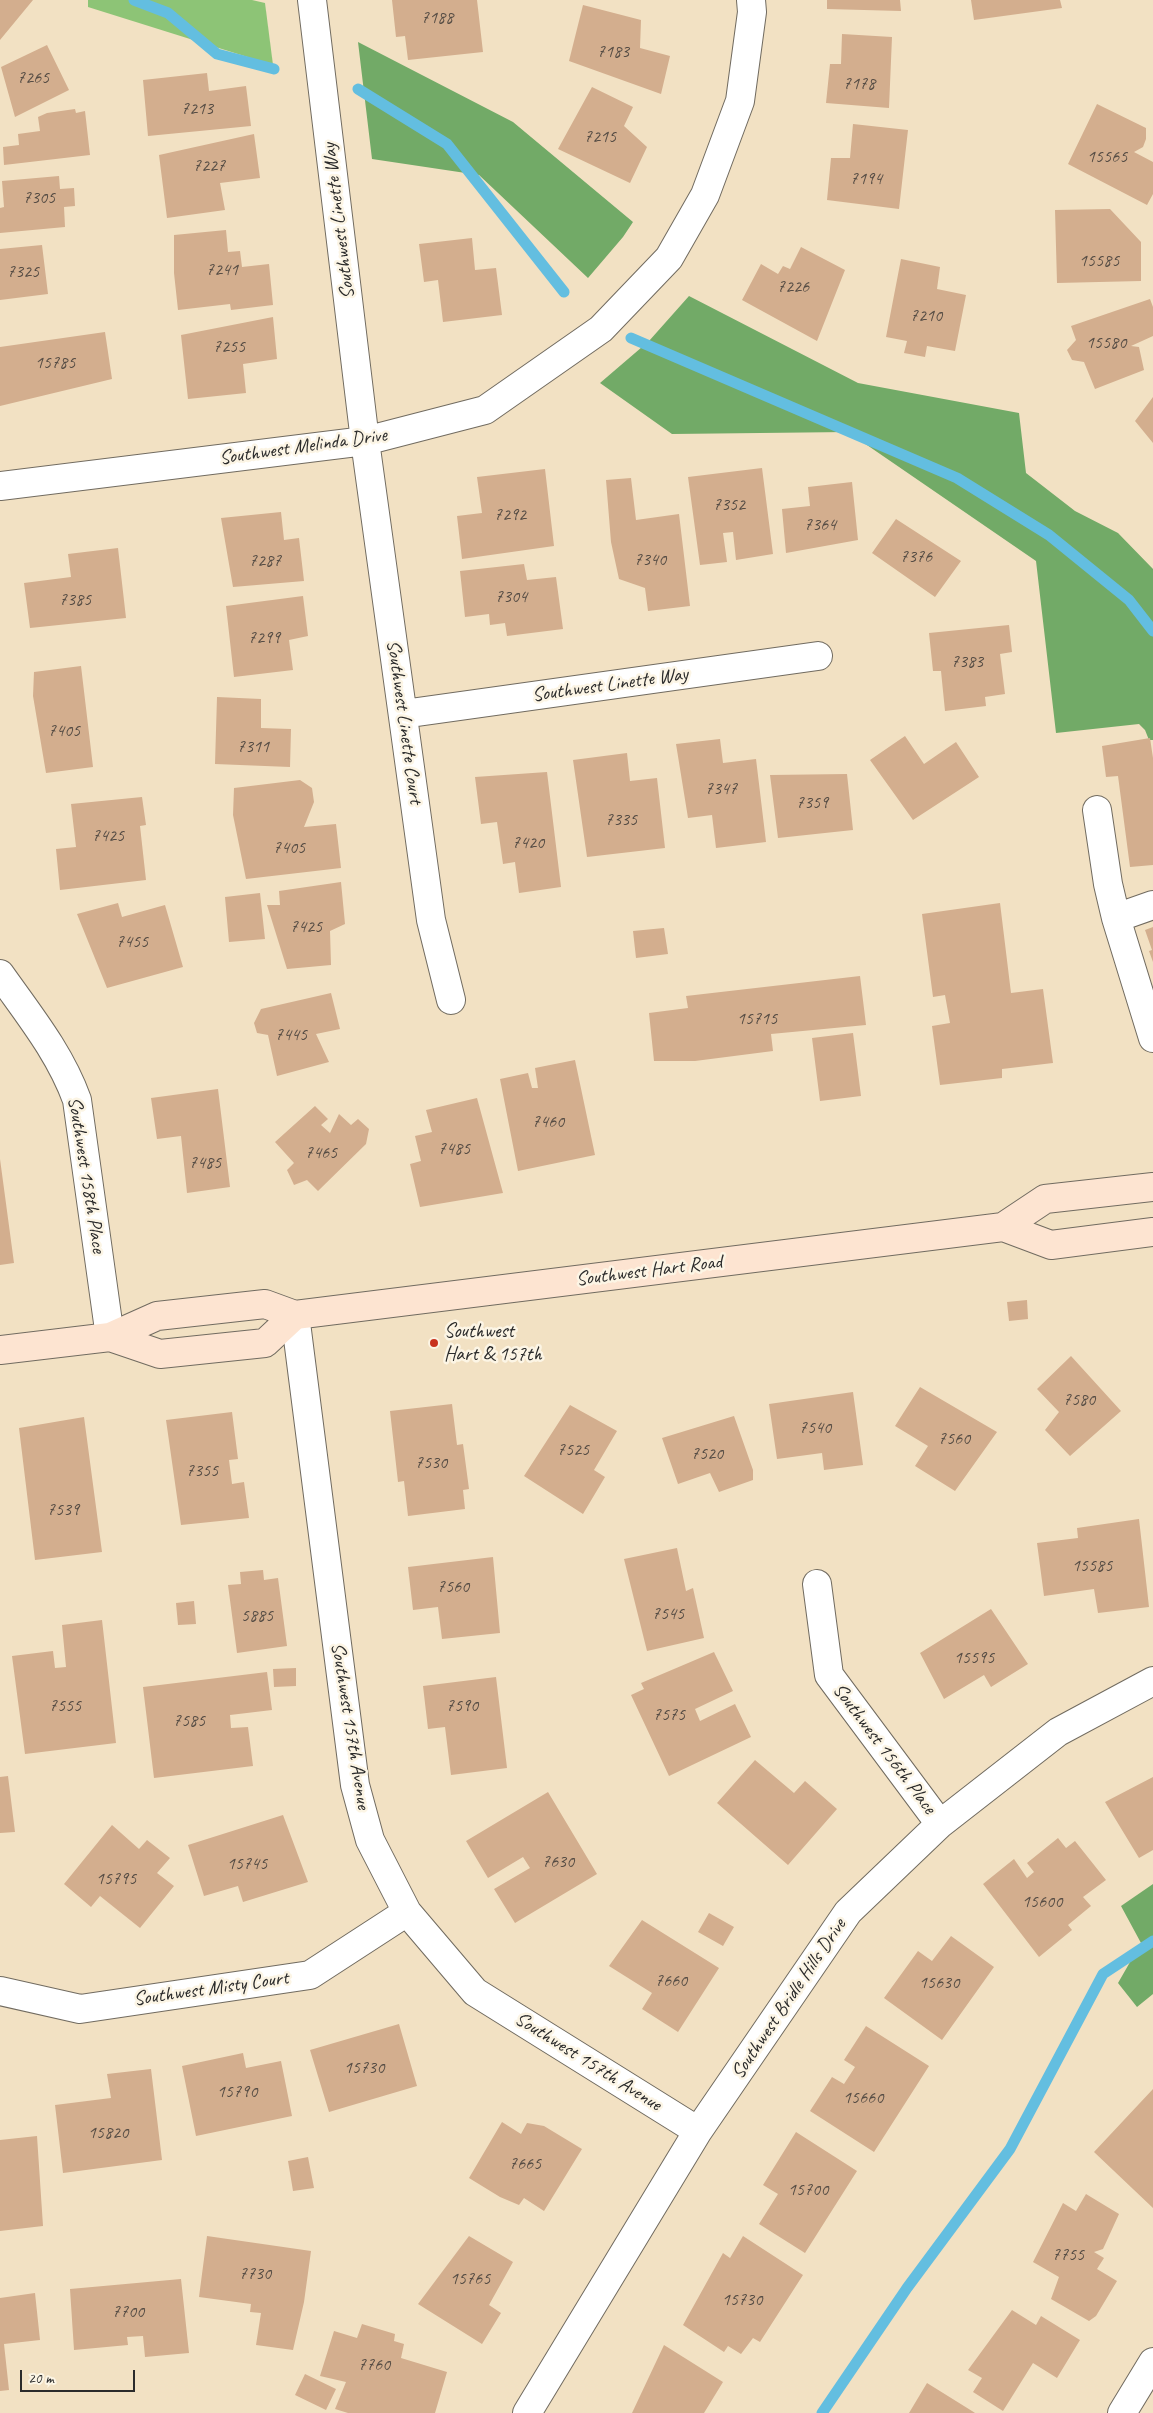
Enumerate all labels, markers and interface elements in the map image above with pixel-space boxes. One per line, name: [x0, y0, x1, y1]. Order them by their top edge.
house number: 7188: [421, 7, 453, 29]
house number: 7183: [597, 41, 629, 63]
house number: 7265: [17, 67, 49, 89]
house number: 7178: [843, 73, 875, 95]
house number: 7213: [181, 98, 213, 120]
house number: 7215: [584, 126, 616, 148]
street label: Southwest Linette Way: [318, 142, 360, 300]
house number: 15565: [1087, 146, 1127, 168]
house number: 7227: [193, 155, 225, 177]
house number: 7194: [850, 168, 882, 190]
house number: 7305: [23, 187, 55, 209]
house number: 15585: [1079, 250, 1119, 272]
house number: 7241: [206, 259, 238, 281]
house number: 7325: [7, 261, 39, 283]
house number: 7226: [777, 276, 809, 298]
house number: 7210: [910, 305, 942, 327]
house number: 15580: [1086, 332, 1126, 354]
house number: 7255: [213, 336, 245, 358]
house number: 15785: [35, 352, 75, 374]
street label: Southwest Melinda Drive: [218, 423, 388, 471]
house number: 7352: [713, 494, 745, 516]
house number: 7292: [494, 504, 526, 526]
house number: 7364: [804, 514, 836, 536]
house number: 7376: [900, 546, 932, 568]
house number: 7340: [634, 549, 666, 571]
house number: 7287: [249, 550, 281, 572]
house number: 7304: [495, 586, 527, 608]
house number: 7385: [59, 589, 91, 611]
house number: 7299: [248, 627, 280, 649]
street label: Southwest Linette Court: [381, 639, 427, 805]
house number: 7383: [951, 651, 983, 673]
street label: Southwest Linette Way: [531, 662, 689, 708]
house number: 7405: [48, 720, 80, 742]
house number: 7311: [237, 736, 269, 758]
house number: 7347: [705, 778, 737, 800]
house number: 7359: [796, 792, 828, 814]
house number: 7335: [605, 809, 637, 831]
house number: 7425: [92, 825, 124, 847]
house number: 7420: [512, 832, 544, 854]
house number: 7405: [273, 837, 305, 859]
house number: 7425: [290, 916, 322, 938]
house number: 7455: [116, 931, 148, 953]
house number: 15715: [737, 1008, 777, 1030]
house number: 7445: [275, 1024, 307, 1046]
street label: Southwest 158th Place: [62, 1095, 110, 1255]
house number: 7460: [532, 1111, 564, 1133]
house number: 7485: [438, 1138, 470, 1160]
house number: 7465: [305, 1142, 337, 1164]
house number: 7485: [189, 1152, 221, 1174]
street label: Southwest Hart Road: [575, 1250, 723, 1292]
place label: Southwest Hart & 157th: [444, 1320, 541, 1367]
marker: Southwest Hart & 157th: [428, 1337, 440, 1349]
house number: 7580: [1063, 1389, 1095, 1411]
house number: 7540: [799, 1417, 831, 1439]
house number: 7560: [938, 1428, 970, 1450]
house number: 7525: [557, 1439, 589, 1461]
house number: 7520: [691, 1443, 723, 1465]
house number: 7530: [415, 1452, 447, 1474]
house number: 7355: [186, 1460, 218, 1482]
house number: 7539: [47, 1499, 79, 1521]
house number: 15585: [1072, 1555, 1112, 1577]
house number: 7560: [437, 1576, 469, 1598]
house number: 7545: [652, 1603, 684, 1625]
house number: 5885: [241, 1605, 273, 1627]
street label: Southwest 157th Avenue: [325, 1641, 375, 1811]
house number: 15595: [954, 1647, 994, 1669]
street label: Southwest 156th Place: [827, 1679, 941, 1819]
house number: 7555: [49, 1695, 81, 1717]
house number: 7590: [446, 1695, 478, 1717]
house number: 7575: [653, 1704, 685, 1726]
house number: 7585: [173, 1710, 205, 1732]
house number: 7630: [542, 1851, 574, 1873]
house number: 15745: [227, 1853, 267, 1875]
house number: 15795: [96, 1868, 136, 1890]
house number: 15600: [1022, 1891, 1062, 1913]
street label: Southwest Bridle Hills Drive: [726, 1914, 852, 2084]
street label: Southwest Misty Court: [132, 1966, 290, 2012]
house number: 7660: [655, 1970, 687, 1992]
house number: 15630: [919, 1972, 959, 1994]
street label: Southwest 157th Avenue: [510, 2007, 666, 2117]
house number: 15730: [344, 2057, 384, 2079]
house number: 15790: [217, 2081, 257, 2103]
house number: 15660: [843, 2087, 883, 2109]
house number: 15820: [88, 2122, 128, 2144]
house number: 7665: [509, 2153, 541, 2175]
house number: 15700: [788, 2179, 828, 2201]
house number: 7755: [1052, 2244, 1084, 2266]
house number: 7730: [239, 2263, 271, 2285]
house number: 15765: [450, 2268, 490, 2290]
house number: 15730: [722, 2289, 762, 2311]
house number: 7700: [112, 2301, 144, 2323]
house number: 7760: [358, 2354, 390, 2376]
scale bar: [22, 2360, 138, 2392]
text: 20 m: [28, 2369, 54, 2388]

